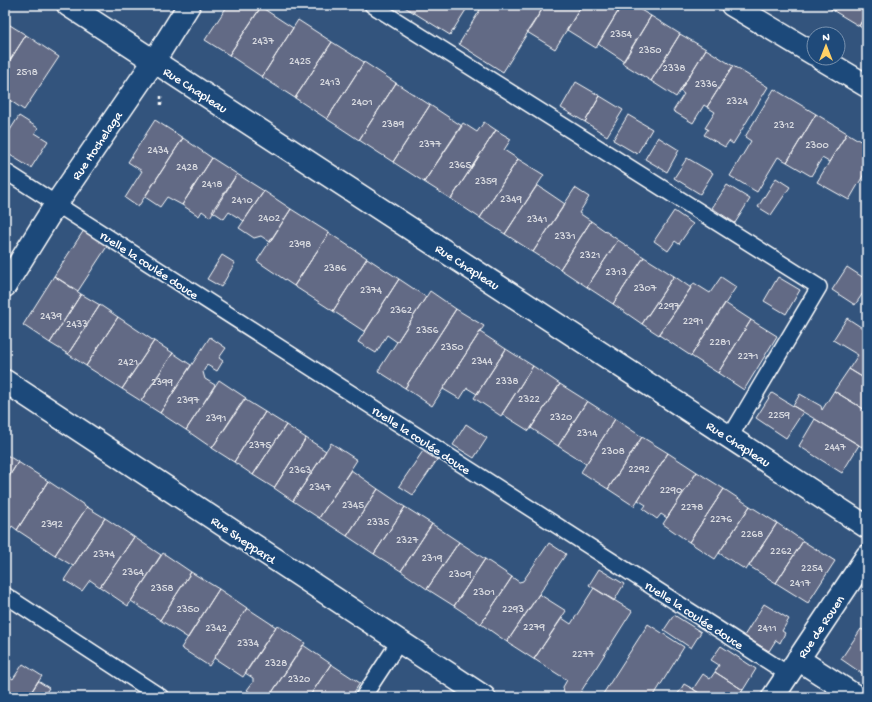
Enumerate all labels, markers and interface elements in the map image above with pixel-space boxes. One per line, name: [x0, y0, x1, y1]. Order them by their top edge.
north arrow: [806, 26, 846, 66]
house number: 2354: [610, 29, 633, 41]
text: N: [822, 32, 830, 44]
house number: 2437: [252, 36, 274, 48]
house number: 2350: [638, 45, 662, 57]
house number: 2425: [289, 56, 311, 68]
house number: 2338: [663, 63, 685, 75]
street label: Rue Chapleau: [160, 65, 229, 117]
house number: 2518: [16, 67, 38, 79]
house number: 2413: [320, 77, 341, 89]
house number: 2336: [695, 79, 718, 91]
house number: 2324: [726, 96, 749, 108]
house number: 2401: [351, 97, 373, 109]
street label: Rue Hochelaga: [70, 109, 127, 184]
house number: 2389: [382, 119, 405, 131]
house number: 2312: [774, 120, 795, 132]
house number: 2377: [419, 139, 442, 151]
house number: 2300: [805, 140, 829, 152]
house number: 2434: [147, 145, 170, 157]
house number: 2365: [449, 160, 471, 172]
house number: 2428: [176, 162, 198, 174]
house number: 2359: [475, 176, 498, 188]
house number: 2418: [201, 179, 223, 191]
house number: 2349: [500, 194, 522, 206]
house number: 2410: [231, 195, 253, 207]
house number: 2402: [258, 213, 281, 225]
house number: 2341: [527, 214, 547, 226]
street label: ruelle la coulée douce: [97, 229, 201, 304]
house number: 2331: [554, 231, 576, 243]
house number: 2398: [289, 239, 311, 251]
street label: Rue Chapleau: [432, 242, 501, 294]
house number: 2321: [580, 250, 600, 262]
house number: 2386: [324, 263, 347, 275]
house number: 2313: [605, 267, 627, 279]
house number: 2307: [633, 283, 657, 295]
house number: 2374: [360, 285, 383, 297]
house number: 2297: [658, 301, 680, 313]
house number: 2362: [390, 305, 413, 317]
house number: 2439: [40, 311, 62, 323]
house number: 2291: [683, 316, 703, 328]
house number: 2433: [66, 319, 88, 331]
house number: 2356: [416, 325, 439, 337]
house number: 2281: [709, 337, 731, 349]
house number: 2350: [440, 342, 464, 354]
house number: 2271: [738, 351, 758, 363]
house number: 2344: [471, 356, 494, 368]
house number: 2421: [118, 357, 138, 369]
house number: 2338: [496, 376, 518, 388]
house number: 2399: [151, 377, 174, 389]
house number: 2322: [518, 394, 541, 406]
house number: 2397: [177, 395, 199, 407]
street label: ruelle la coulée douce: [369, 404, 473, 479]
house number: 2259: [768, 410, 791, 422]
house number: 2320: [550, 412, 572, 424]
house number: 2391: [205, 413, 227, 425]
street label: Rue Chapleau: [703, 419, 772, 471]
house number: 2314: [577, 428, 598, 440]
house number: 2375: [249, 440, 272, 452]
house number: 2447: [824, 442, 846, 454]
house number: 2308: [601, 446, 625, 458]
house number: 2292: [628, 464, 650, 476]
house number: 2363: [289, 465, 311, 477]
house number: 2347: [309, 482, 331, 494]
house number: 2290: [660, 485, 682, 497]
house number: 2345: [342, 500, 364, 512]
house number: 2278: [681, 502, 703, 514]
street label: Rue Sheppard: [207, 514, 279, 569]
house number: 2276: [710, 514, 732, 526]
house number: 2335: [367, 517, 390, 529]
house number: 2392: [41, 519, 64, 531]
house number: 2268: [741, 529, 763, 541]
house number: 2327: [396, 535, 418, 547]
house number: 2262: [770, 546, 792, 558]
house number: 2374: [93, 549, 116, 561]
house number: 2319: [421, 553, 443, 565]
house number: 2254: [801, 563, 824, 575]
house number: 2364: [122, 567, 145, 579]
house number: 2309: [449, 569, 472, 581]
house number: 2417: [790, 578, 811, 590]
street label: ruelle la coulée douce: [642, 579, 746, 654]
house number: 2358: [151, 583, 173, 595]
house number: 2301: [473, 587, 495, 599]
street label: Rue de Rouen: [796, 592, 849, 662]
house number: 2350: [176, 604, 200, 616]
house number: 2293: [502, 604, 524, 616]
house number: 2279: [523, 622, 545, 634]
house number: 2342: [205, 623, 227, 635]
house number: 2411: [757, 623, 777, 635]
house number: 2334: [237, 638, 260, 650]
house number: 2277: [572, 649, 594, 661]
house number: 2328: [265, 658, 287, 670]
house number: 2320: [288, 674, 310, 686]

